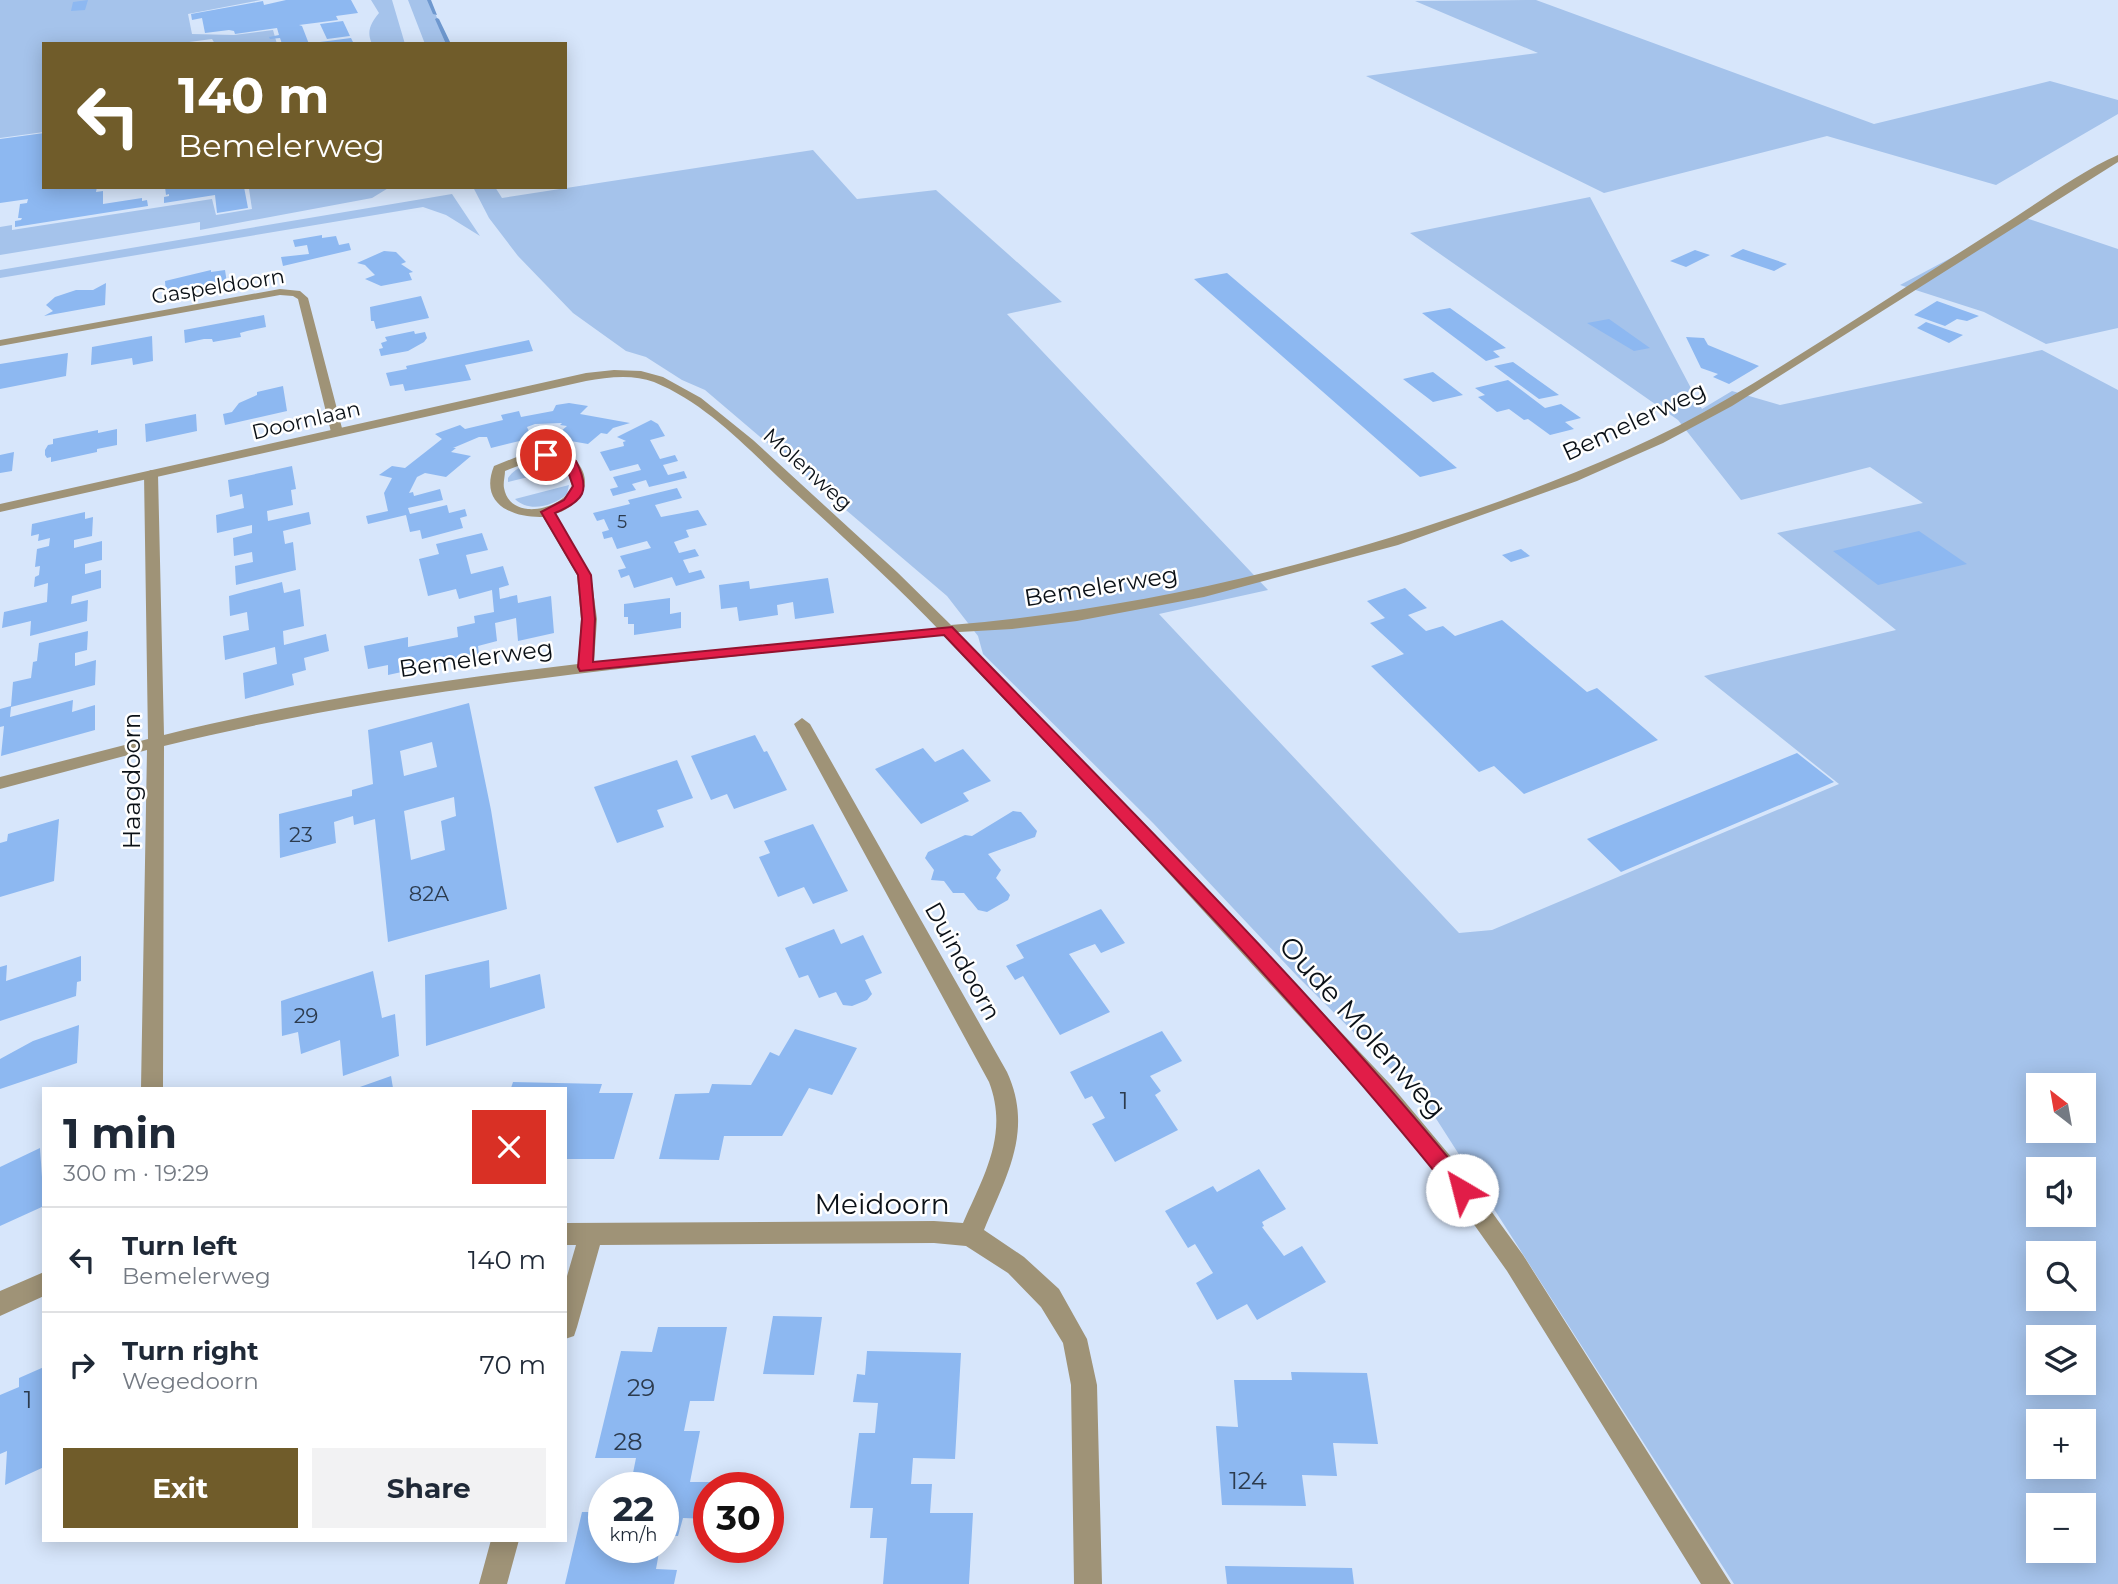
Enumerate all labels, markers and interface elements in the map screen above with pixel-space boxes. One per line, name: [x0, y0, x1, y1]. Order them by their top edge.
text: 140 m: [178, 66, 330, 125]
icon: left: [63, 70, 154, 161]
text: Bemelerweg: [178, 126, 385, 165]
street label: Gaspeldoorn: [150, 263, 286, 309]
street label: Bemelerweg: [1558, 375, 1710, 467]
street label: Doornlaan: [249, 395, 363, 445]
street label: Molenweg: [758, 423, 858, 515]
pin: [516, 425, 576, 485]
icon: arrive: [527, 436, 565, 474]
house number: 5: [617, 511, 627, 533]
street label: Bemelerweg: [1022, 560, 1180, 612]
street label: Bemelerweg: [397, 633, 555, 683]
street label: Haagdoorn: [117, 713, 146, 849]
house number: 23: [289, 822, 313, 847]
house number: 82A: [409, 881, 450, 906]
street label: Duindoorn: [919, 897, 1007, 1025]
street label: Oude Molenweg: [1272, 929, 1454, 1125]
house number: 29: [294, 1003, 318, 1028]
north arrow: [2026, 1073, 2096, 1143]
map controls: [2026, 1073, 2096, 1563]
house number: 1: [1120, 1086, 1128, 1115]
text: 1 min: [63, 1107, 177, 1159]
button: close: [472, 1110, 546, 1184]
position arrow: [1425, 1153, 1499, 1227]
button: sound: [2026, 1157, 2096, 1227]
text: 300 m · 19:29: [63, 1159, 209, 1187]
street label: Meidoorn: [814, 1187, 950, 1221]
text: Turn left: [122, 1230, 238, 1262]
icon: left: [63, 1241, 101, 1279]
button: search: [2026, 1241, 2096, 1311]
text: 140 m: [468, 1244, 546, 1276]
text: Bemelerweg: [122, 1262, 271, 1290]
button: layers: [2026, 1325, 2096, 1395]
text: Turn right: [122, 1335, 258, 1367]
icon: right: [63, 1346, 101, 1384]
text: 70 m: [480, 1349, 546, 1381]
text: Wegedoorn: [122, 1367, 259, 1395]
house number: 29: [627, 1373, 655, 1402]
house number: 1: [24, 1385, 32, 1414]
button: +: [2026, 1409, 2096, 1479]
house number: 28: [614, 1427, 642, 1456]
button: Exit: [63, 1448, 298, 1528]
button: Share: [312, 1448, 546, 1528]
house number: 124: [1229, 1466, 1267, 1495]
speed limit sign: 30: [693, 1472, 784, 1563]
text: 22: [613, 1487, 654, 1530]
button: −: [2026, 1493, 2096, 1563]
text: km/h: [609, 1524, 658, 1546]

